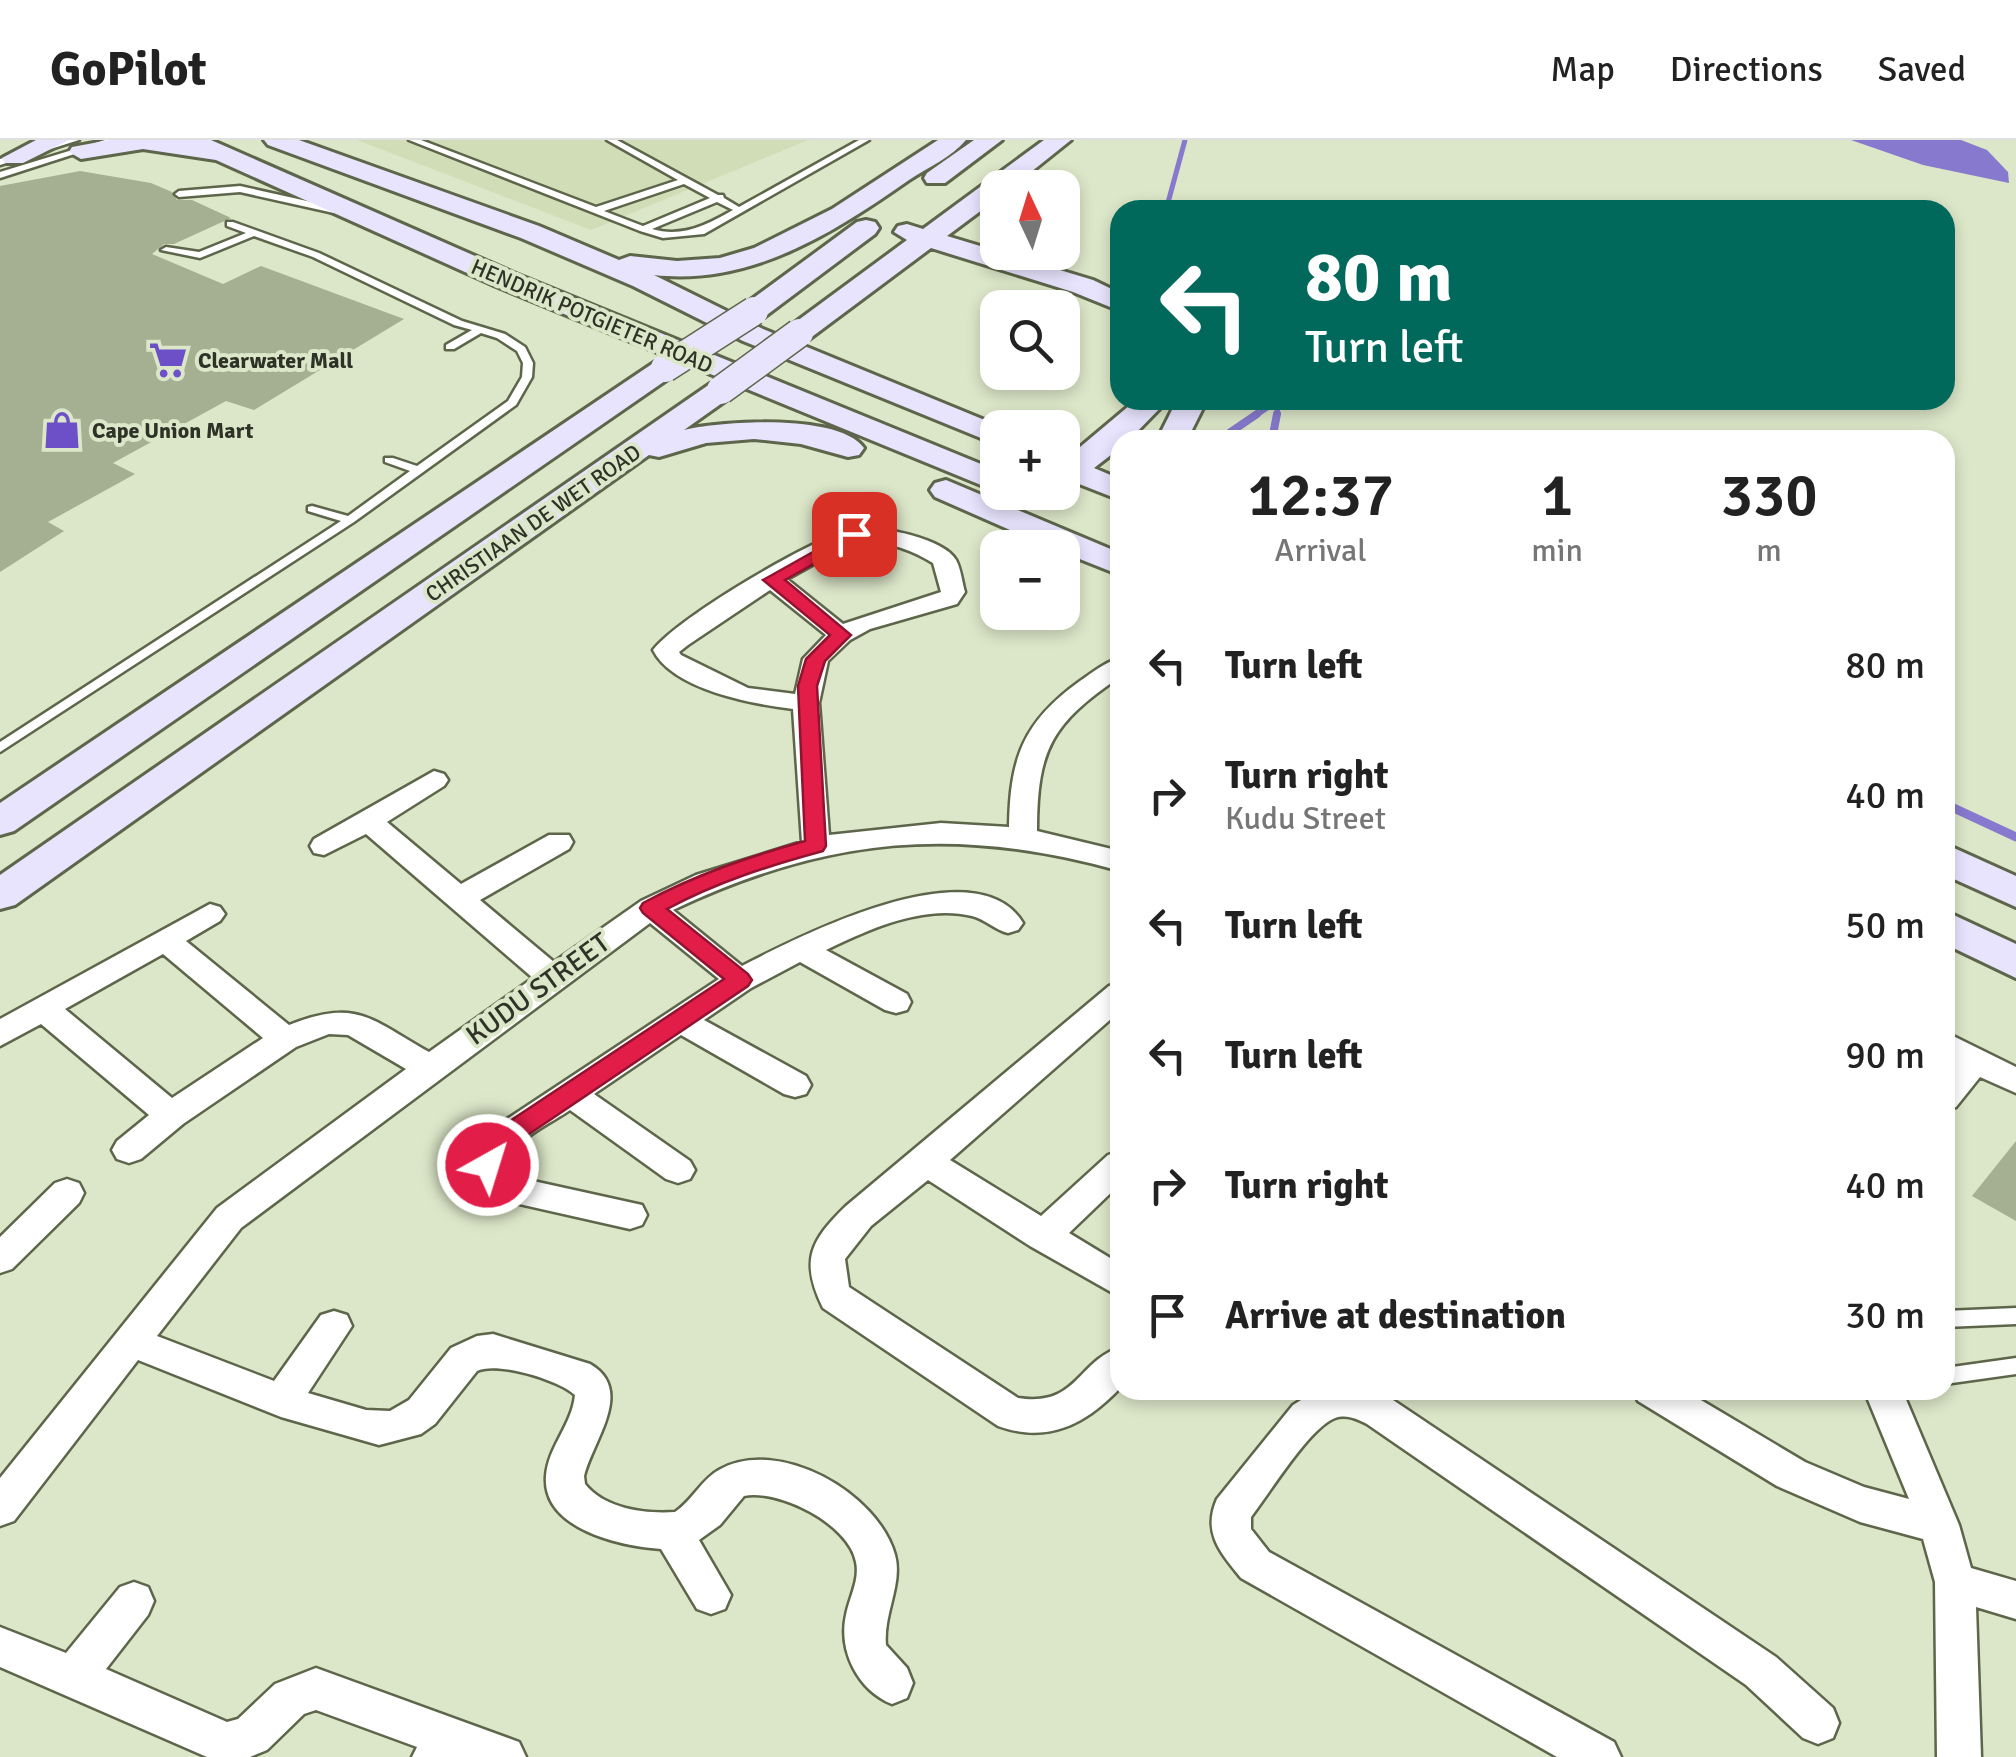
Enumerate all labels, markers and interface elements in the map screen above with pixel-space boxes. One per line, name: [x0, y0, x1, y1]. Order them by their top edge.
text: GoPilot: [50, 40, 207, 99]
text: Map: [1550, 48, 1615, 91]
text: Directions: [1670, 48, 1823, 91]
text: Saved: [1878, 48, 1966, 91]
north arrow: [980, 170, 1080, 270]
map controls: [980, 170, 1080, 630]
text: 80 m: [1305, 234, 1453, 320]
icon: left: [1140, 240, 1270, 370]
street label: HENDRIK POTGIETER ROAD: [467, 253, 717, 379]
button: search: [980, 290, 1080, 390]
text: Turn left: [1305, 320, 1464, 375]
supermarket icon: Clearwater Mall: [147, 339, 189, 381]
place label: Clearwater Mall: [198, 347, 353, 374]
shop icon: Cape Union Mart: [41, 409, 83, 451]
button: +: [980, 410, 1080, 510]
place label: Cape Union Mart: [92, 417, 253, 444]
street label: CHRISTIAAN DE WET ROAD: [420, 438, 646, 608]
text: 12:37: [1247, 459, 1394, 533]
text: 1: [1541, 459, 1573, 533]
text: 330: [1720, 459, 1818, 533]
pin: [812, 492, 897, 577]
icon: arrive: [827, 507, 882, 562]
button: −: [980, 530, 1080, 630]
text: Arrival: [1275, 531, 1367, 570]
text: min: [1531, 531, 1583, 570]
text: m: [1756, 531, 1782, 570]
icon: left: [1140, 638, 1195, 693]
text: Turn left: [1225, 642, 1363, 689]
text: 80 m: [1845, 642, 1925, 689]
text: Turn right: [1225, 752, 1389, 799]
icon: right: [1140, 768, 1195, 823]
text: 40 m: [1845, 772, 1925, 819]
text: Kudu Street: [1225, 799, 1386, 838]
icon: left: [1140, 898, 1195, 953]
text: Turn left: [1225, 902, 1363, 949]
text: 50 m: [1845, 902, 1925, 949]
street label: KUDU STREET: [460, 925, 617, 1052]
icon: left: [1140, 1028, 1195, 1083]
text: Turn left: [1225, 1032, 1363, 1079]
text: 90 m: [1845, 1032, 1925, 1079]
position arrow: [436, 1113, 540, 1217]
icon: right: [1140, 1158, 1195, 1213]
text: Turn right: [1225, 1162, 1389, 1209]
text: 40 m: [1845, 1162, 1925, 1209]
icon: arrive: [1140, 1288, 1195, 1343]
text: Arrive at destination: [1225, 1292, 1566, 1339]
text: 30 m: [1845, 1292, 1925, 1339]

